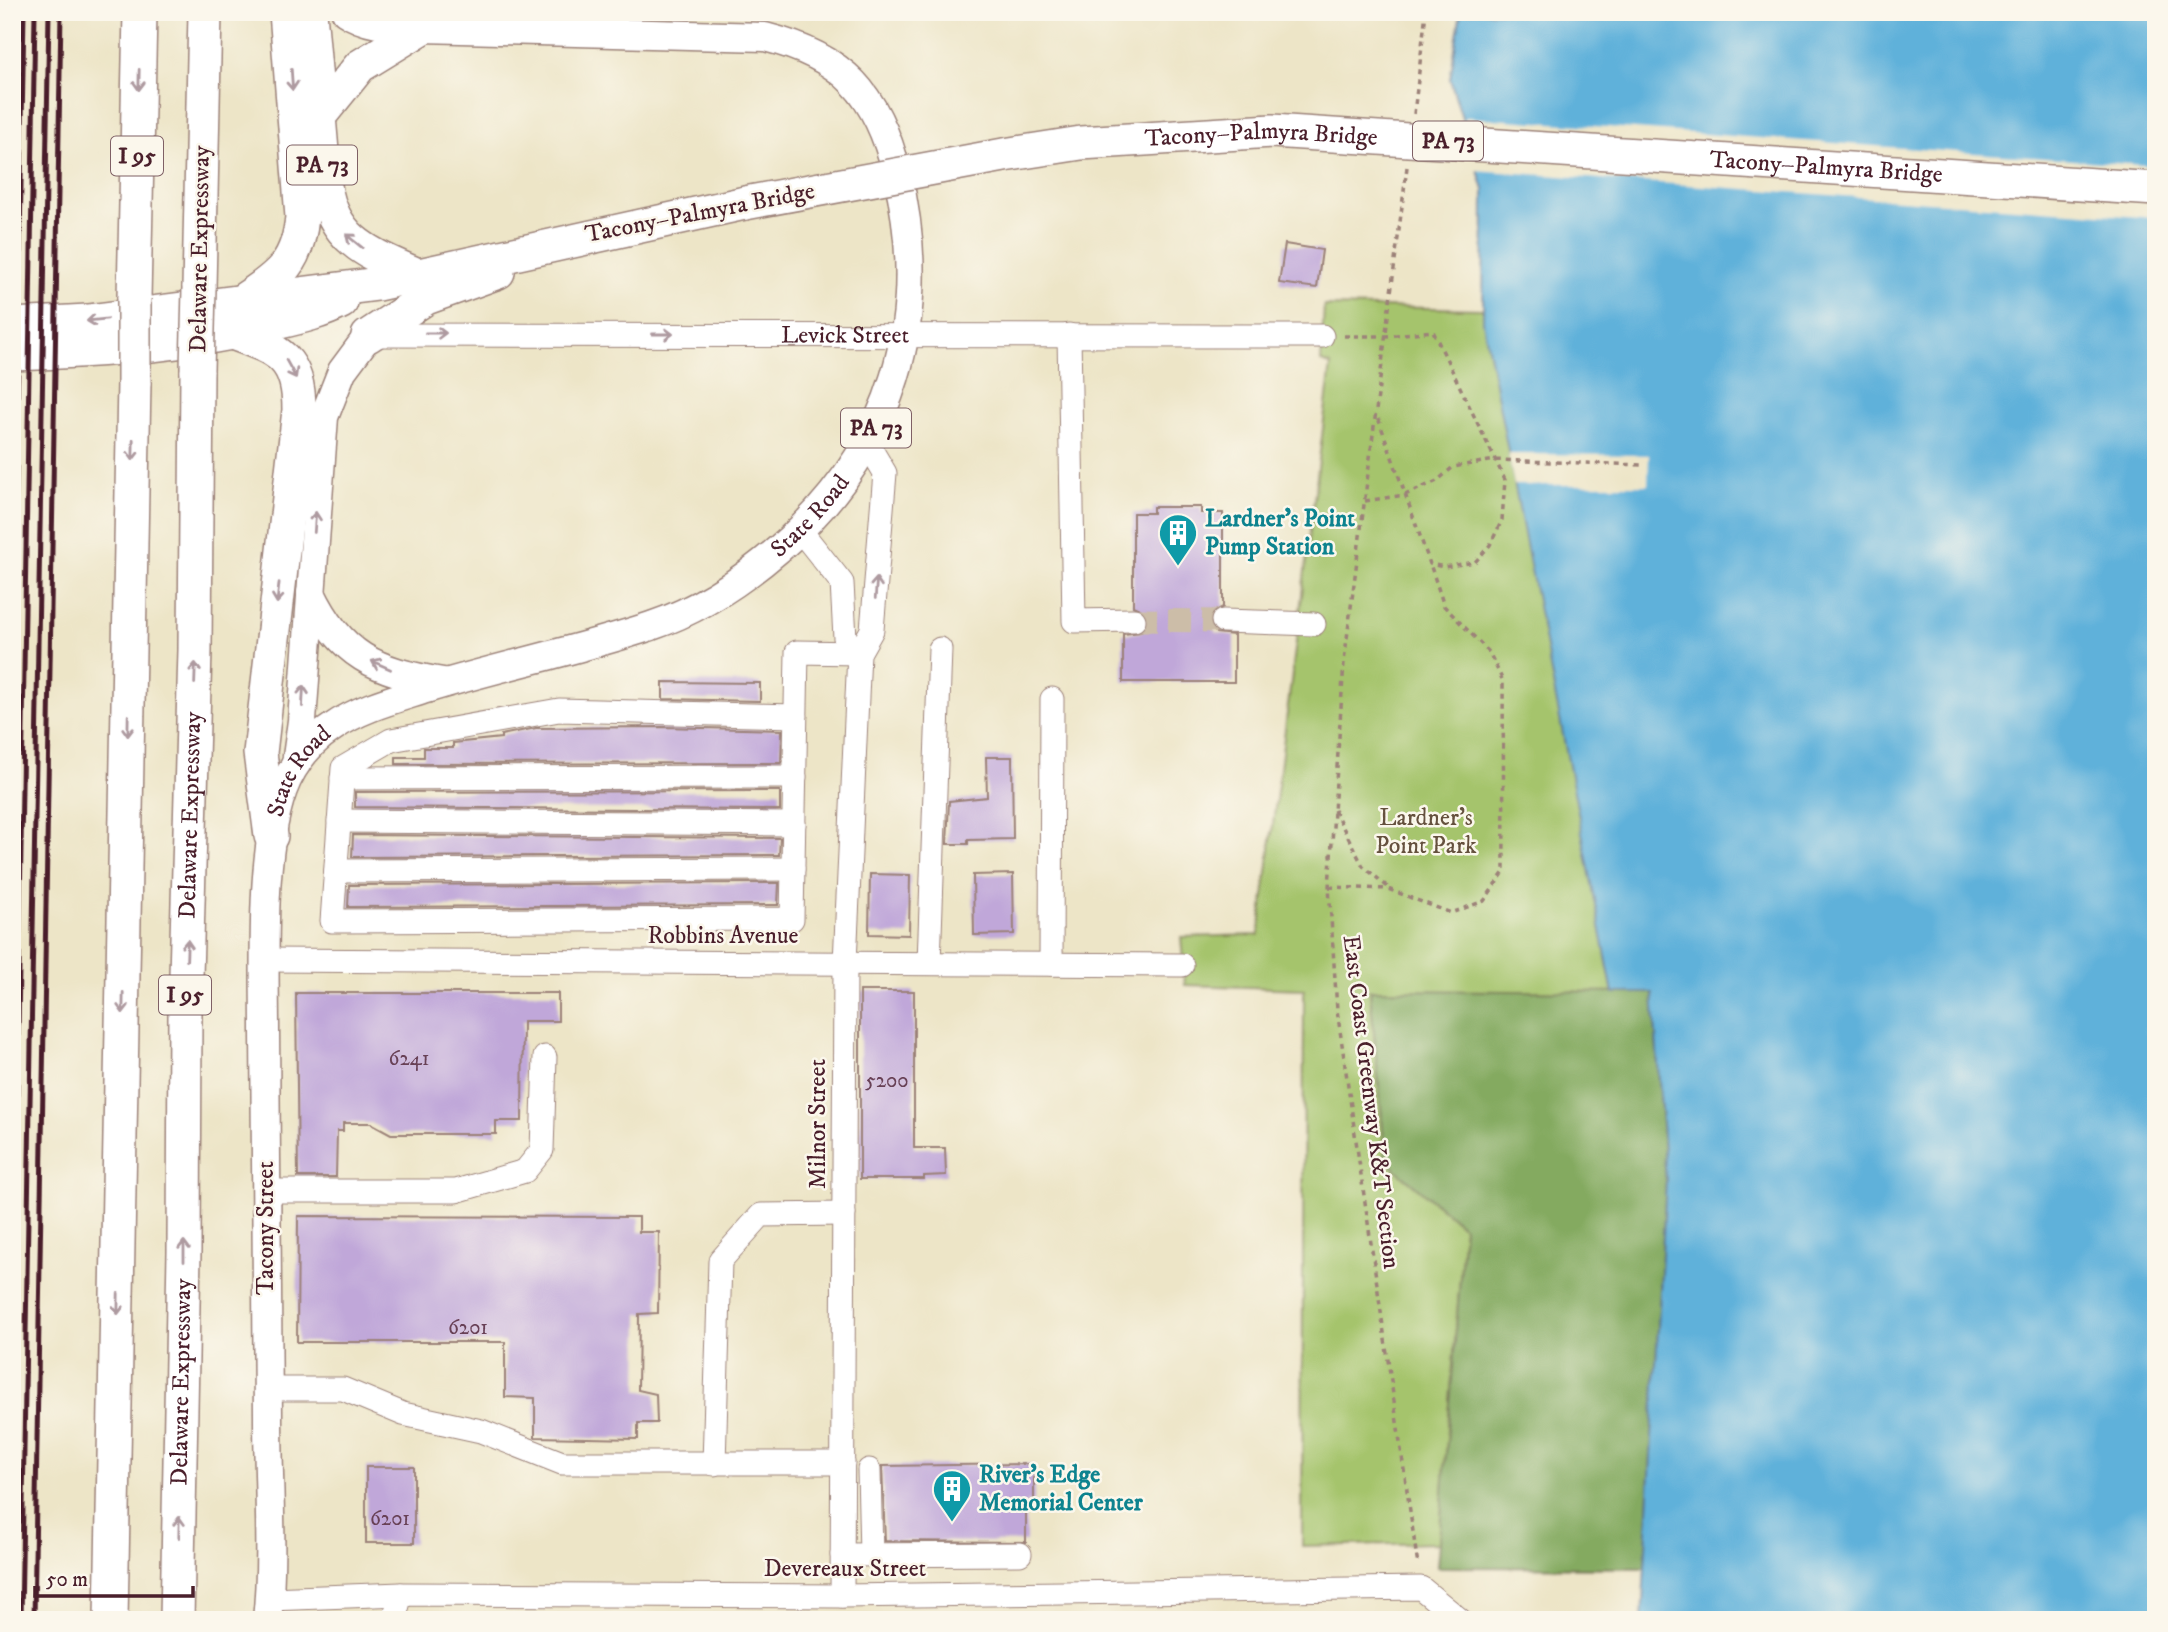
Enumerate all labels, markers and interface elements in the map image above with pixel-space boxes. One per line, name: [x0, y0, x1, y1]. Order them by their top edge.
one-way arrow: [286, 68, 299, 91]
one-way arrow: [132, 69, 145, 92]
street label: Tacony–Palmyra Bridge: [1144, 116, 1379, 154]
road number: PA 73: [1413, 122, 1483, 160]
road number: I 95: [111, 136, 163, 176]
street label: Delaware Expressway: [183, 145, 217, 353]
street label: Tacony–Palmyra Bridge: [1709, 145, 1944, 190]
road number: PA 73: [287, 146, 357, 184]
street label: Tacony–Palmyra Bridge: [583, 176, 817, 250]
one-way arrow: [345, 233, 363, 249]
one-way arrow: [86, 314, 109, 327]
street label: Levick Street: [781, 320, 909, 351]
one-way arrow: [424, 326, 447, 340]
one-way arrow: [652, 327, 675, 341]
one-way arrow: [285, 358, 298, 379]
road number: PA 73: [841, 408, 911, 448]
one-way arrow: [126, 438, 140, 461]
street label: State Road: [765, 469, 857, 564]
place label: Lardner's Point Pump Station: [1205, 504, 1355, 562]
one-way arrow: [309, 512, 322, 534]
building icon: Lardner's Point Pump Station: [1157, 512, 1199, 567]
one-way arrow: [870, 577, 883, 600]
one-way arrow: [271, 582, 284, 604]
one-way arrow: [371, 658, 392, 671]
one-way arrow: [188, 662, 201, 685]
one-way arrow: [297, 685, 310, 708]
street label: Delaware Expressway: [173, 711, 208, 919]
one-way arrow: [121, 715, 134, 738]
street label: State Road: [261, 719, 337, 820]
park label: Lardner's Point Park: [1375, 803, 1477, 861]
street label: Robbins Avenue: [647, 921, 799, 951]
street label: East Coast Greenway K&T Section: [1336, 933, 1406, 1271]
one-way arrow: [180, 938, 193, 961]
road number: I 95: [159, 976, 211, 1014]
one-way arrow: [116, 991, 130, 1014]
house number: 6241: [388, 1046, 430, 1072]
street label: Milnor Street: [803, 1059, 833, 1189]
house number: 5200: [865, 1068, 909, 1094]
street label: Tacony Street: [251, 1161, 281, 1295]
one-way arrow: [177, 1239, 191, 1262]
street label: Delaware Expressway: [165, 1278, 199, 1486]
one-way arrow: [111, 1292, 125, 1315]
house number: 6201: [448, 1315, 488, 1341]
place label: River's Edge Memorial Center: [979, 1460, 1144, 1518]
building icon: River's Edge Memorial Center: [931, 1468, 973, 1523]
house number: 6201: [370, 1506, 410, 1532]
one-way arrow: [173, 1516, 186, 1539]
street label: Devereaux Street: [764, 1554, 927, 1584]
scale bar: [35, 1555, 192, 1599]
text: 50 m: [46, 1567, 88, 1593]

